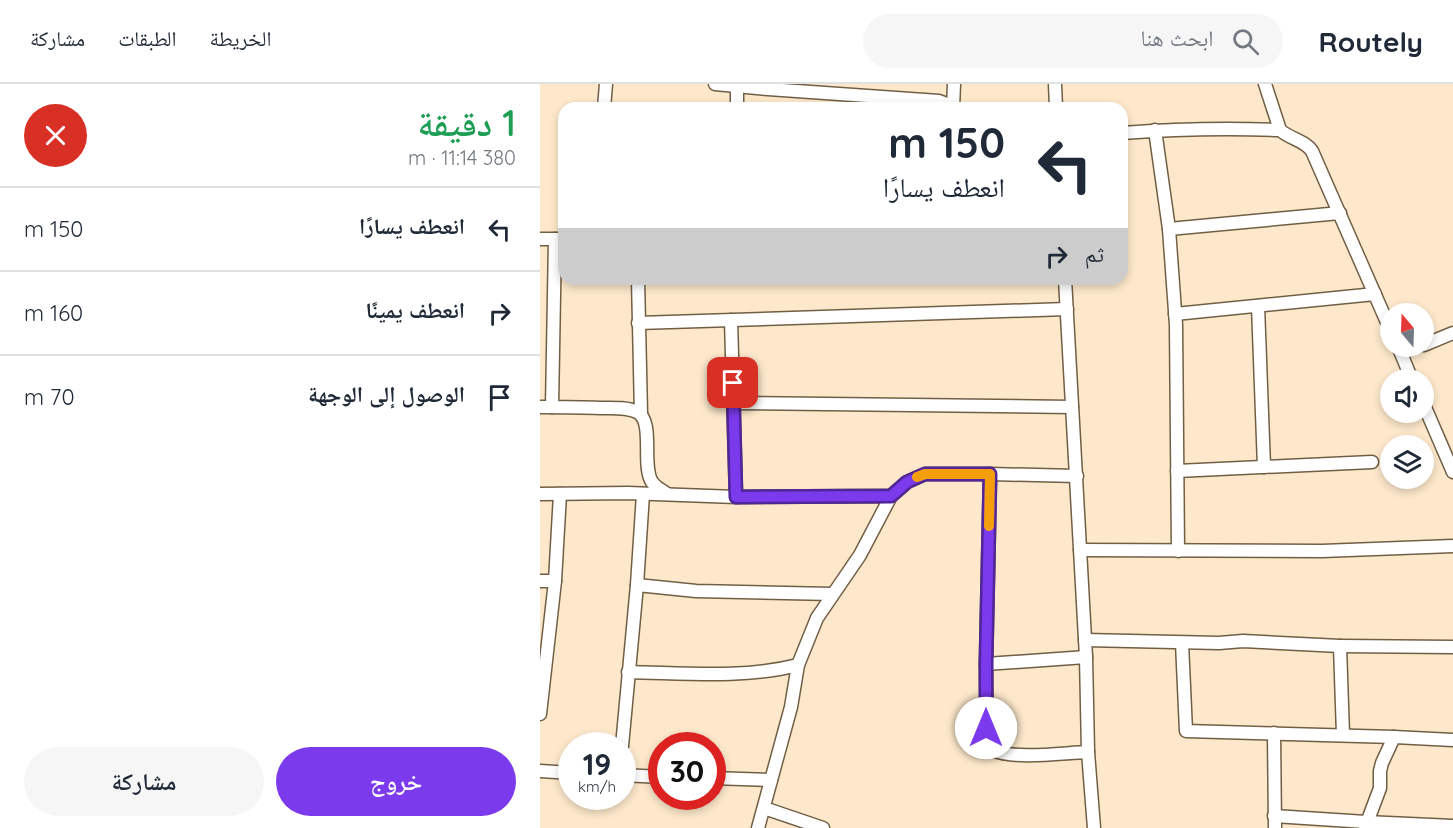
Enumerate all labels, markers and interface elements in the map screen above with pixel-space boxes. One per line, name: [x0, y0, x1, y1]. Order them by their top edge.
search box: [863, 14, 1283, 68]
text: ابحث هنا: [1140, 24, 1214, 52]
text: Routely: [1319, 24, 1423, 59]
text: مشاركة: [30, 25, 85, 51]
text: الطبقات: [118, 25, 177, 51]
text: الخريطة: [210, 25, 271, 51]
icon: search: [1229, 25, 1262, 58]
text: 1 دقيقة: [417, 100, 516, 145]
button: close: [24, 104, 87, 167]
text: 150 m: [888, 116, 1005, 169]
icon: left: [1026, 126, 1104, 204]
text: 380 m · 11:14: [408, 145, 516, 170]
text: انعطف يسارًا: [883, 170, 1005, 204]
text: انعطف يسارًا: [359, 212, 465, 240]
icon: left: [483, 213, 516, 246]
text: 150 m: [24, 215, 83, 243]
icon: right: [1040, 240, 1073, 273]
text: ثم: [1085, 240, 1104, 268]
text: انعطف يمينًا: [366, 296, 465, 324]
icon: right: [483, 297, 516, 330]
text: 160 m: [24, 299, 83, 327]
north arrow: [1380, 303, 1434, 357]
map controls: [1380, 303, 1434, 489]
pin: [707, 357, 758, 408]
icon: arrive: [716, 366, 749, 399]
button: sound: [1380, 369, 1434, 423]
text: الوصول إلى الوجهة: [308, 380, 465, 408]
icon: arrive: [483, 381, 516, 414]
text: 70 m: [24, 383, 74, 411]
button: layers: [1380, 435, 1434, 489]
position arrow: [954, 696, 1018, 760]
speed limit sign: 30: [648, 732, 726, 810]
text: 19: [583, 745, 611, 783]
button: مشاركة: [24, 747, 264, 816]
button: خروج: [276, 747, 516, 816]
text: km/h: [578, 777, 616, 796]

